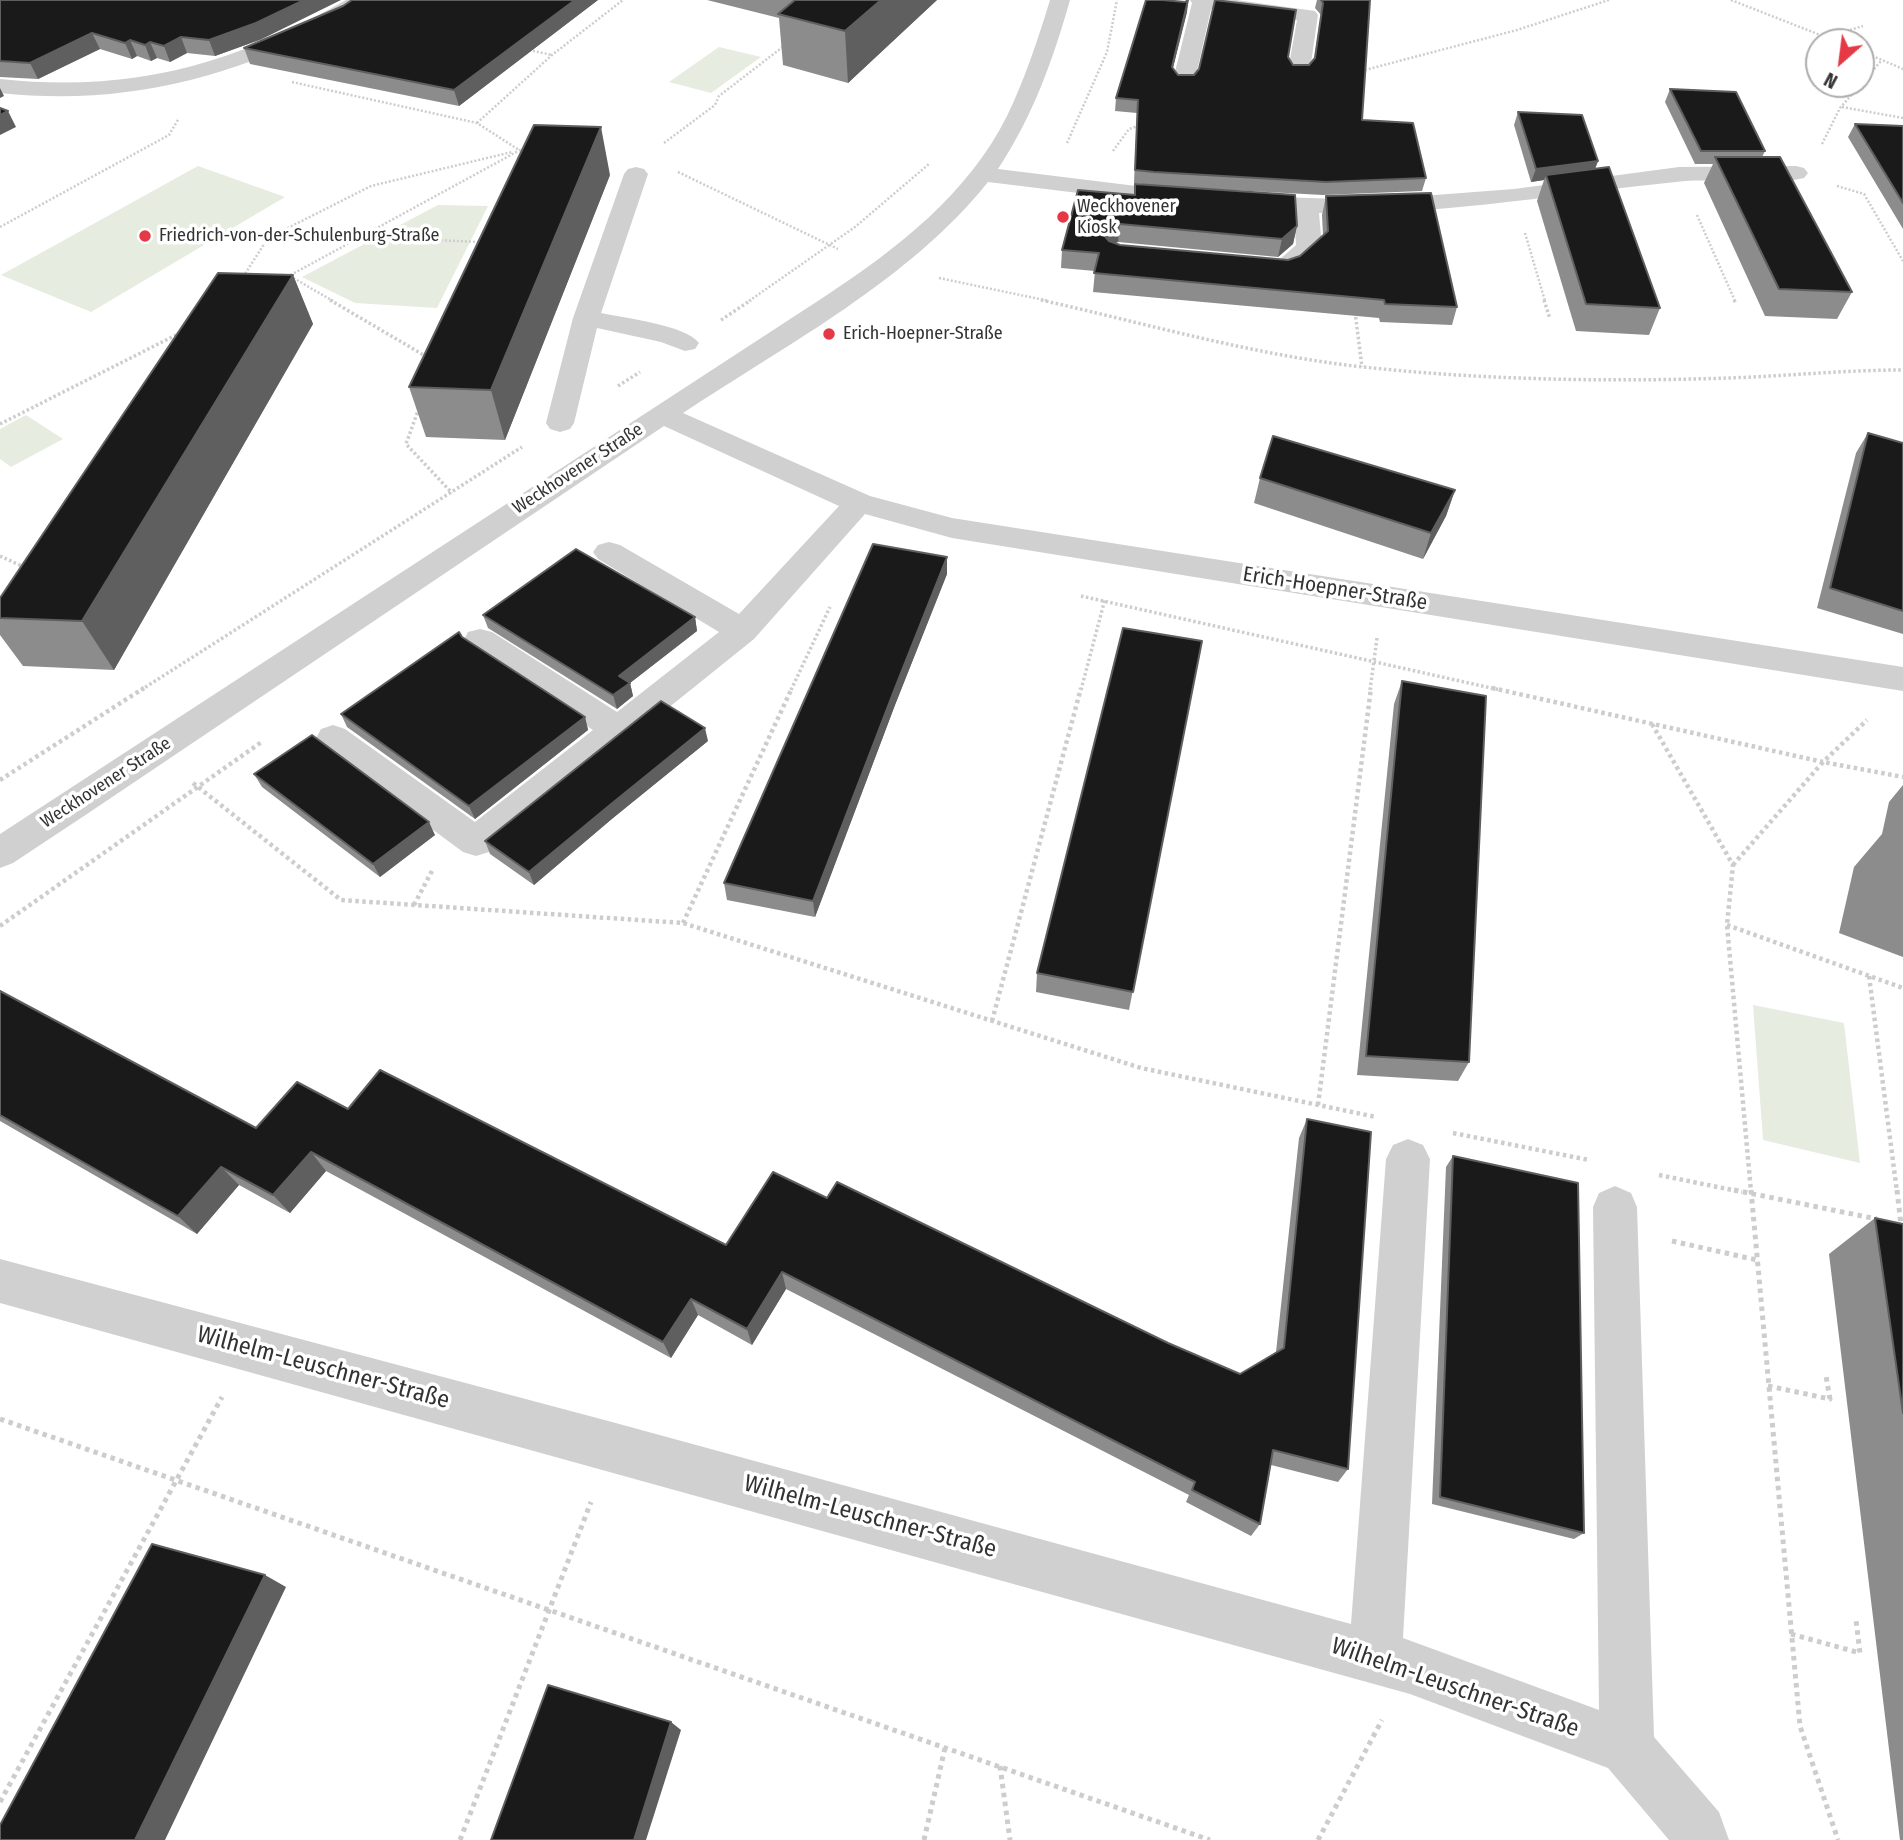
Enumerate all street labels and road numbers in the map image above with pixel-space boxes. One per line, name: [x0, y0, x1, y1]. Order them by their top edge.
street label: Weckhovener Straße: [509, 419, 647, 519]
street label: Erich-Hoepner-Straße: [1241, 562, 1429, 616]
street label: Weckhovener Straße: [37, 733, 175, 833]
street label: Wilhelm-Leuschner-Straße: [194, 1320, 452, 1416]
street label: Wilhelm-Leuschner-Straße: [741, 1469, 999, 1565]
street label: Wilhelm-Leuschner-Straße: [1327, 1632, 1583, 1744]

